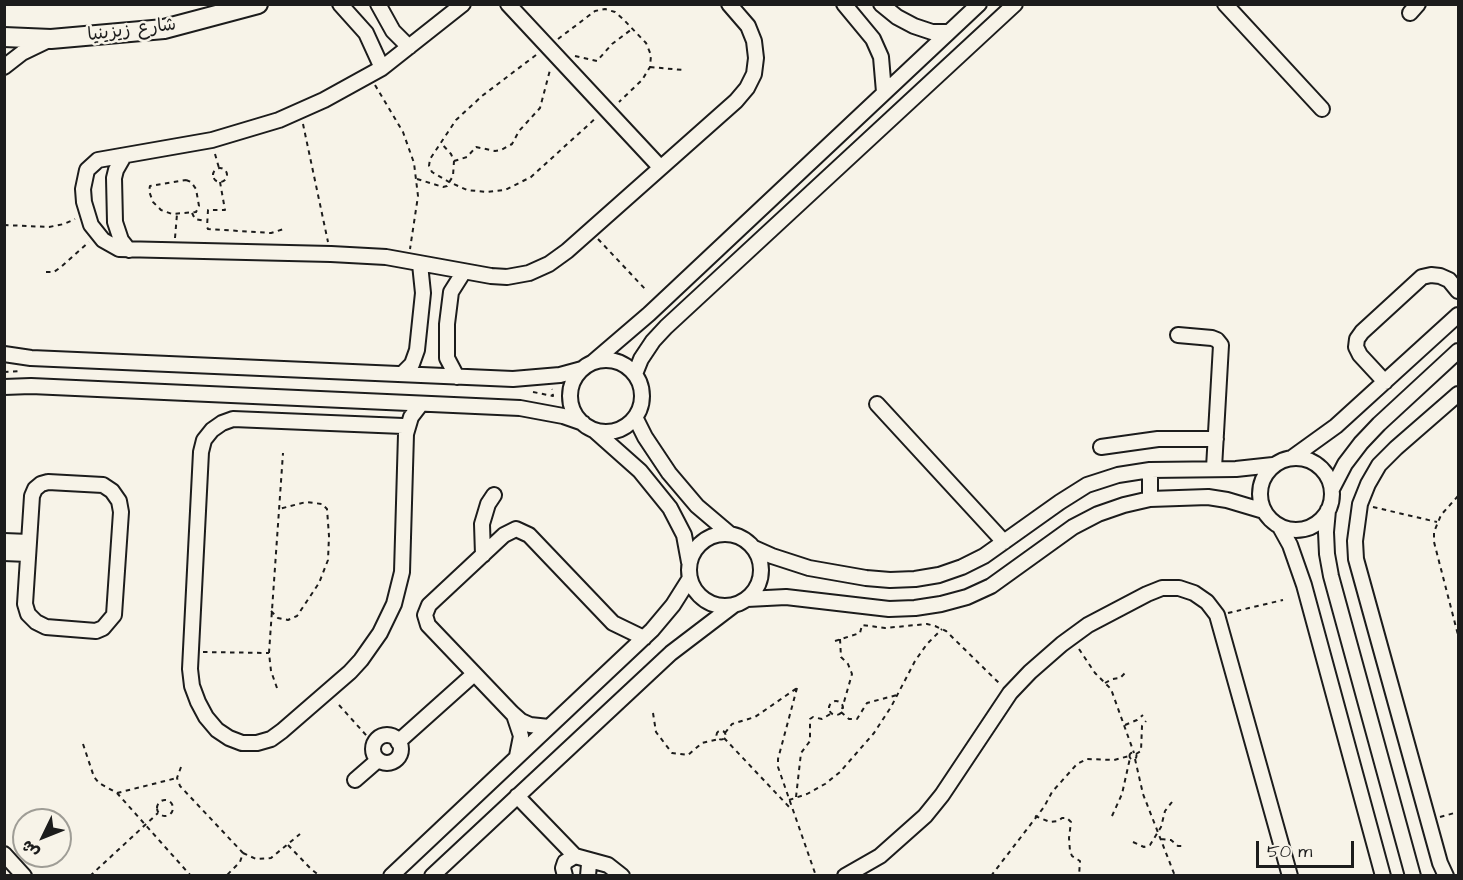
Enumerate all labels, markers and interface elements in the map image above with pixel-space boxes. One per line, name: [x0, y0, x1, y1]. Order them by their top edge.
street label: شارع زيزينيا: [87, 15, 177, 47]
north arrow: [12, 808, 72, 868]
scale bar: [1259, 829, 1356, 867]
text: ش: [16, 835, 44, 863]
text: 50 m: [1267, 839, 1312, 864]

